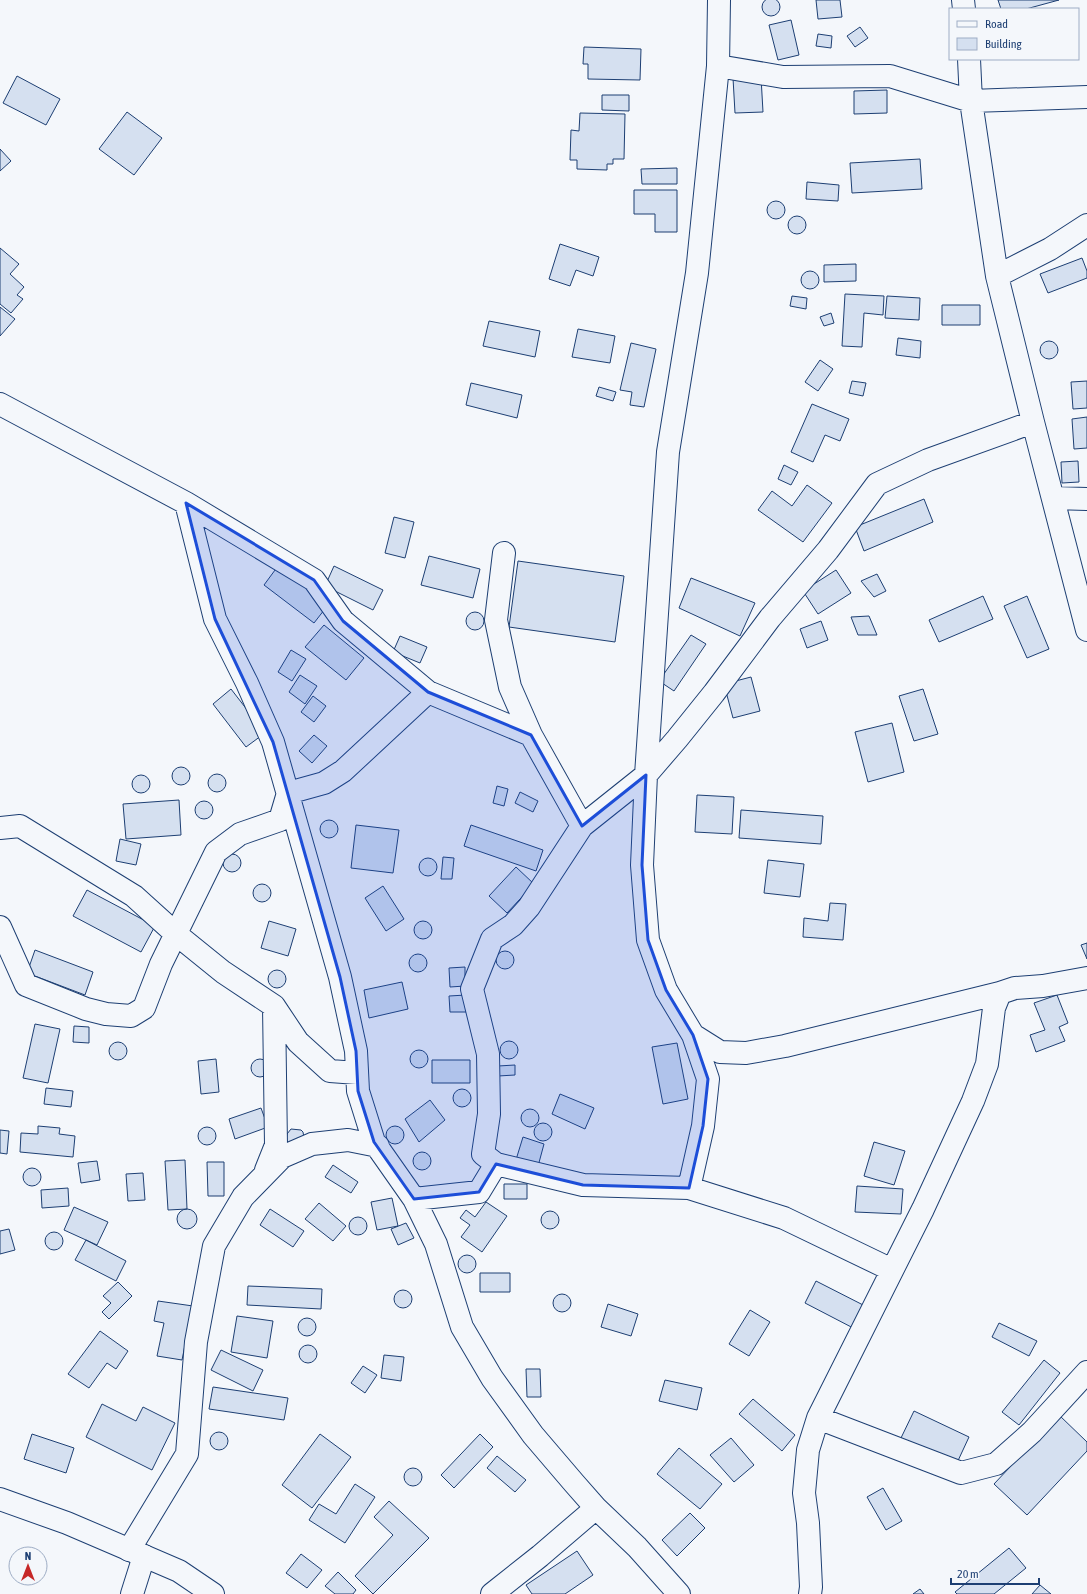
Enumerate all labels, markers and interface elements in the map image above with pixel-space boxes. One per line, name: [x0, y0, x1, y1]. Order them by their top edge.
legend: [949, 8, 1079, 60]
text: Road: [985, 17, 1008, 31]
text: Building: [985, 37, 1023, 51]
north arrow: [8, 1546, 48, 1586]
text: N: [25, 1550, 31, 1562]
scale bar: [951, 1560, 1039, 1586]
text: 20 m: [957, 1567, 979, 1581]

